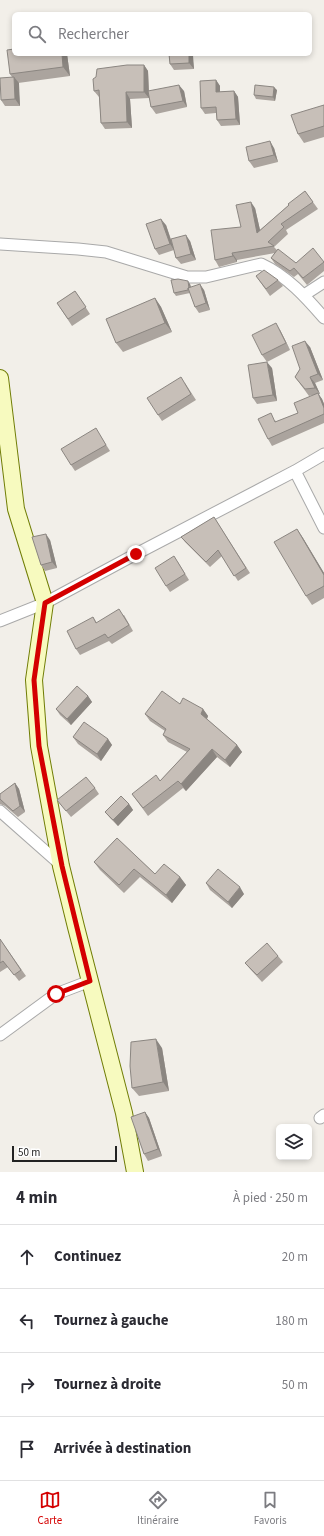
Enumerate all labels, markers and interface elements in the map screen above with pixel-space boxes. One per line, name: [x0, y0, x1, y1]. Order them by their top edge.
search box: [12, 12, 312, 56]
icon: search: [26, 23, 48, 45]
text: Rechercher: [58, 24, 129, 45]
route end: [127, 545, 145, 563]
route start: [47, 985, 65, 1003]
map controls: [276, 1124, 312, 1160]
button: layers: [276, 1124, 312, 1160]
scale bar: [12, 1144, 117, 1163]
text: 50 m: [18, 1145, 40, 1160]
text: 4 min: [16, 1186, 57, 1210]
text: À pied · 250 m: [233, 1189, 308, 1207]
icon: ahead: [16, 1246, 38, 1268]
text: Continuez: [54, 1246, 121, 1267]
text: 20 m: [282, 1248, 308, 1266]
icon: left: [16, 1310, 38, 1332]
text: Tournez à gauche: [54, 1310, 169, 1331]
text: 180 m: [275, 1312, 308, 1330]
icon: right: [16, 1374, 38, 1396]
text: Tournez à droite: [54, 1374, 161, 1395]
text: 50 m: [282, 1376, 308, 1394]
icon: arrive: [16, 1438, 38, 1460]
text: Arrivée à destination: [54, 1438, 191, 1459]
tab: Carte: [37, 1489, 62, 1528]
tab: Itinéraire: [137, 1489, 179, 1528]
tab: Favoris: [254, 1489, 287, 1528]

